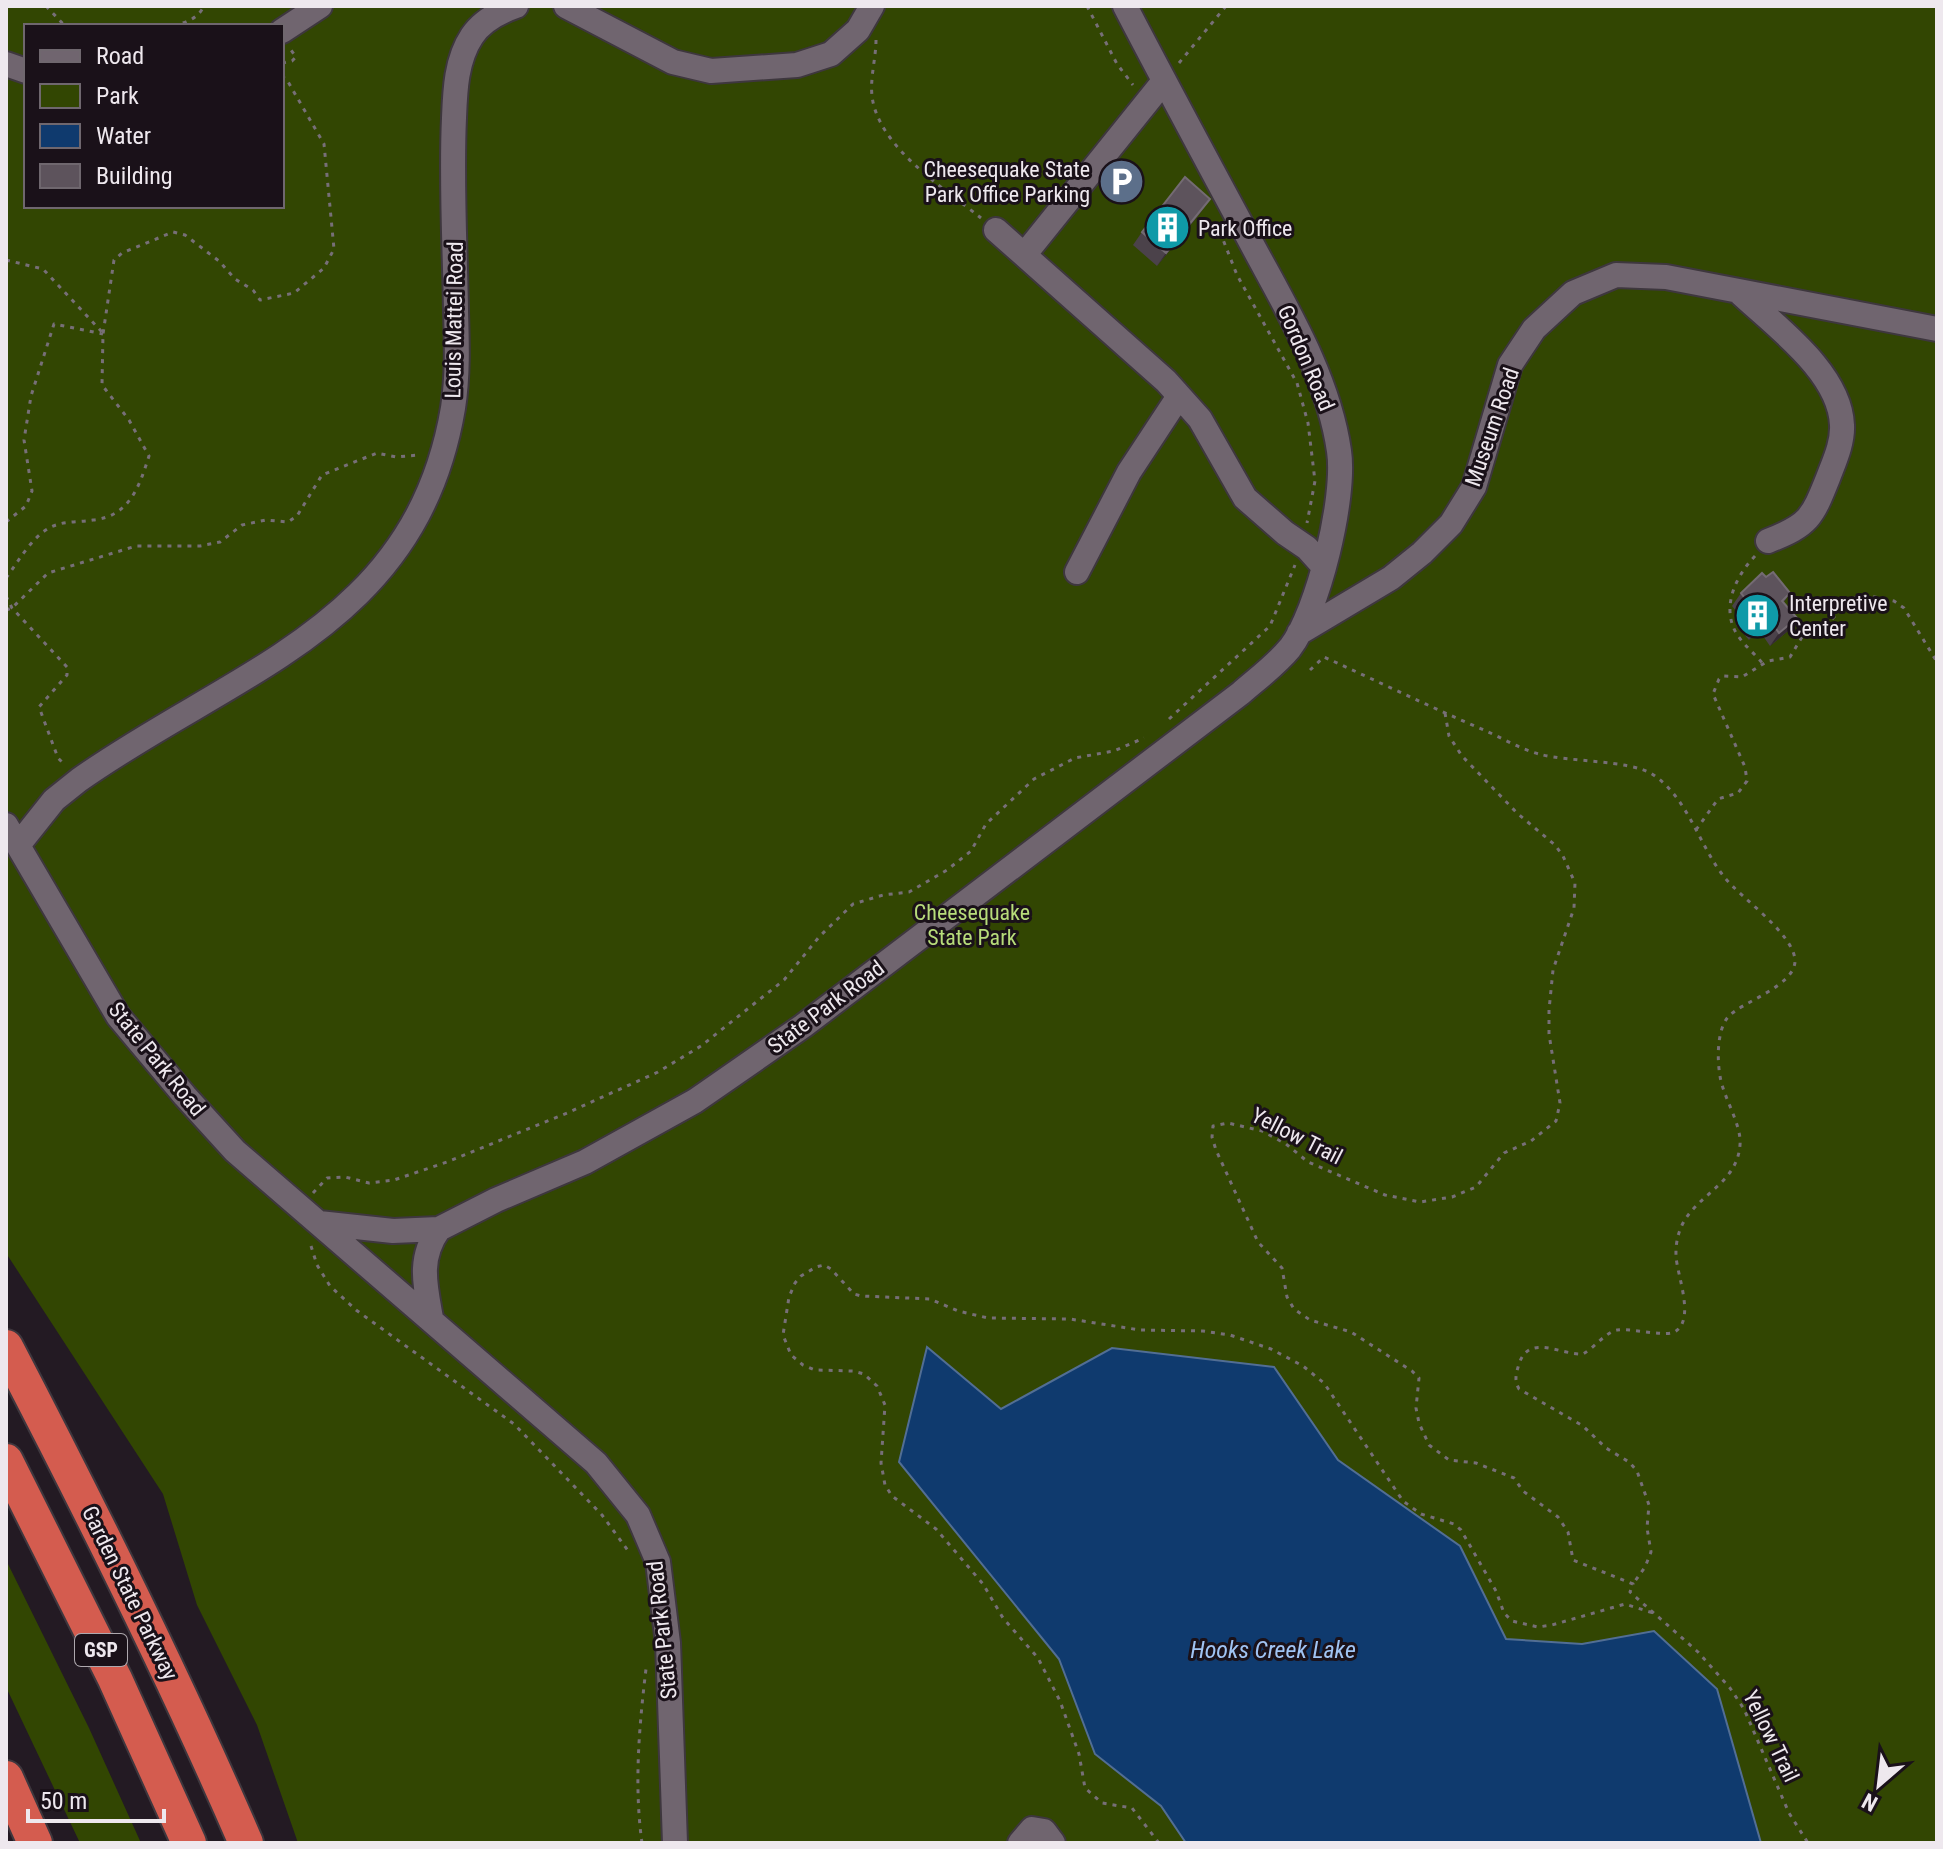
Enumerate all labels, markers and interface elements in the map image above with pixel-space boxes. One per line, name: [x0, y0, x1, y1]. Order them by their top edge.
legend: [24, 24, 284, 208]
text: Road: [96, 42, 144, 70]
text: Park: [96, 82, 139, 110]
text: Water: [96, 122, 151, 150]
place label: Cheesequake State Park Office Parking: [923, 157, 1090, 207]
parking icon: Cheesequake State Park Office Parking: [1097, 158, 1145, 206]
text: Building: [96, 162, 173, 190]
building icon: Park Office: [1143, 204, 1191, 252]
place label: Park Office: [1198, 216, 1292, 241]
street label: Louis Mattei Road: [440, 241, 468, 399]
street label: Gordon Road: [1273, 301, 1339, 415]
street label: Museum Road: [1460, 364, 1524, 490]
place label: Interpretive Center: [1789, 591, 1887, 641]
building icon: Interpretive Center: [1734, 592, 1782, 640]
park label: Cheesequake State Park: [914, 900, 1030, 950]
street label: State Park Road: [763, 955, 889, 1059]
street label: State Park Road: [104, 997, 210, 1121]
street label: Yellow Trail: [1247, 1102, 1347, 1170]
street label: Garden State Parkway: [77, 1502, 183, 1684]
street label: State Park Road: [642, 1560, 682, 1700]
road number: GSP: [75, 1634, 127, 1666]
water label: Hooks Creek Lake: [1190, 1636, 1356, 1664]
street label: Yellow Trail: [1738, 1686, 1804, 1786]
north arrow: [1839, 1745, 1919, 1825]
scale bar: [28, 1773, 164, 1823]
text: 50 m: [40, 1787, 87, 1815]
text: N: [1858, 1788, 1882, 1816]

